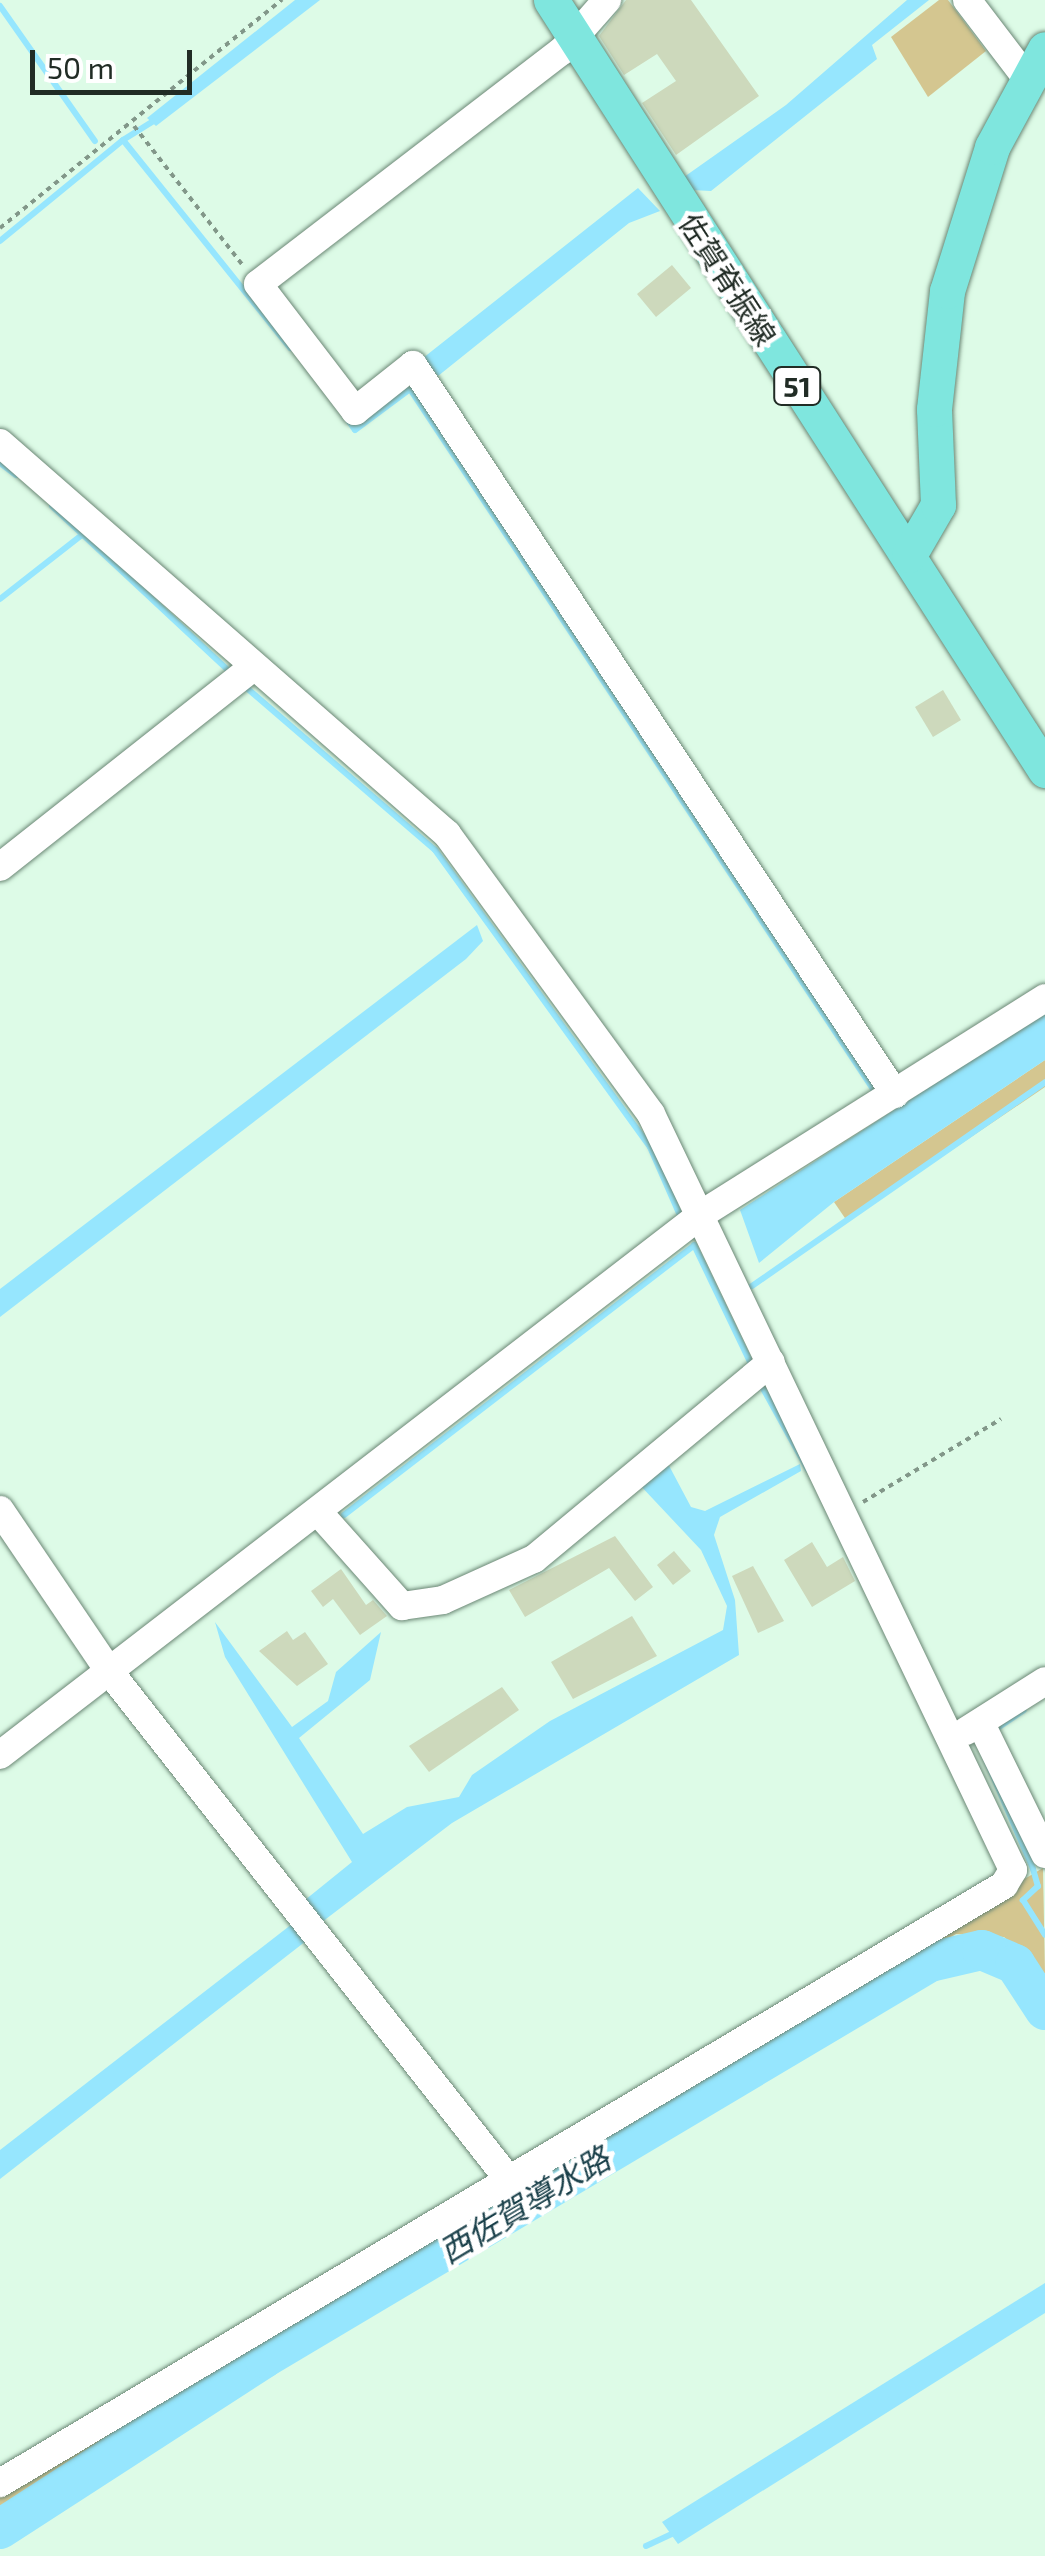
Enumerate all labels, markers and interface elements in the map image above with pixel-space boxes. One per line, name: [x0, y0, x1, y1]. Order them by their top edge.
scale bar: [35, 30, 198, 92]
text: 50 m: [47, 49, 114, 85]
street label: 佐賀脊振線: [672, 206, 784, 352]
road number: 51: [772, 363, 822, 409]
water label: 西佐賀導水路: [432, 2138, 616, 2270]

